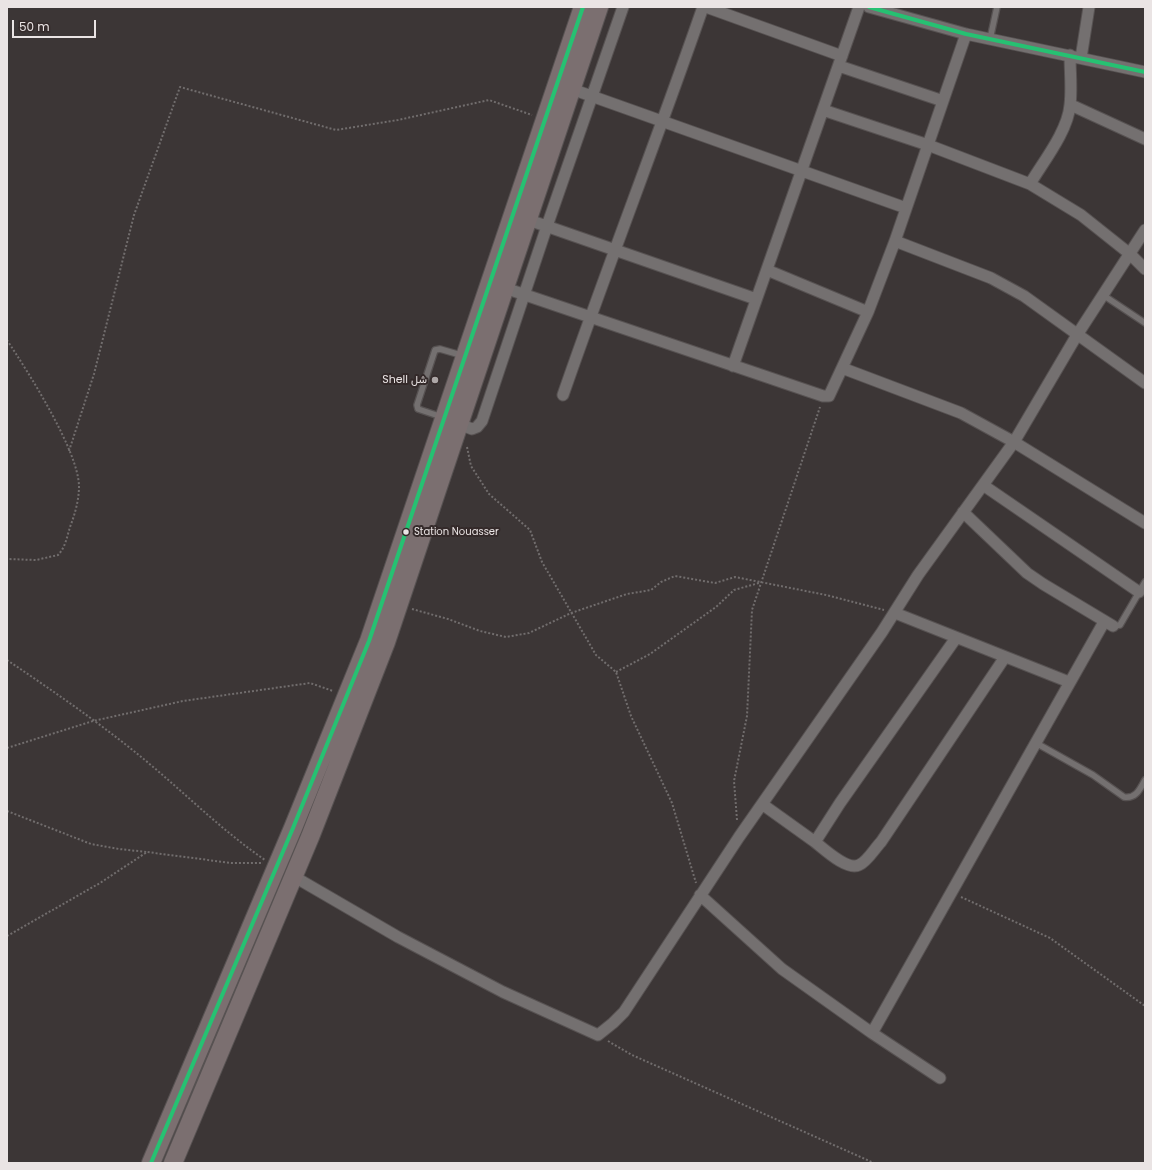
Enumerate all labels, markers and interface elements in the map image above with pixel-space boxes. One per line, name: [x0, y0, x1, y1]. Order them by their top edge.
scale bar: [14, 12, 98, 38]
text: 50 m: [19, 18, 50, 35]
place label: Shell شل: [382, 373, 427, 387]
marker: Shell شل: [430, 375, 440, 385]
place label: Station Nouasser: [414, 526, 499, 538]
marker: Station Nouasser: [401, 527, 411, 537]

